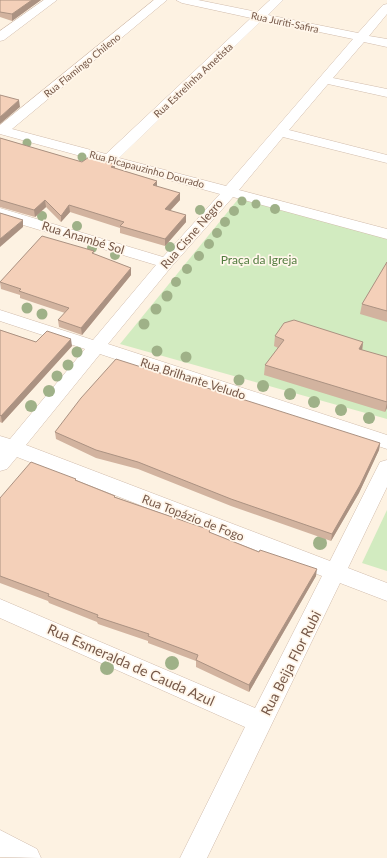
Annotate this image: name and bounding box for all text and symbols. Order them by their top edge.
street label: Rua Juriti-Safira [250,9,320,35]
street label: Rua Flamingo Chileno [41,30,123,100]
street label: Rua Estrelinha Ametista [151,40,235,120]
street label: Rua Picapauzinho Dourado [88,148,206,190]
street label: Rua Cisne Negro [157,196,226,272]
street label: Rua Anambé Sol [40,218,126,257]
park label: Praça da Igreja [221,252,297,267]
street label: Rua Brilhante Veludo [139,354,248,403]
street label: Rua Topázio de Fogo [140,491,246,544]
street label: Rua Beija Flor Rubi [257,608,324,718]
street label: Rua Esmeralda de Cauda Azul [45,620,217,709]

